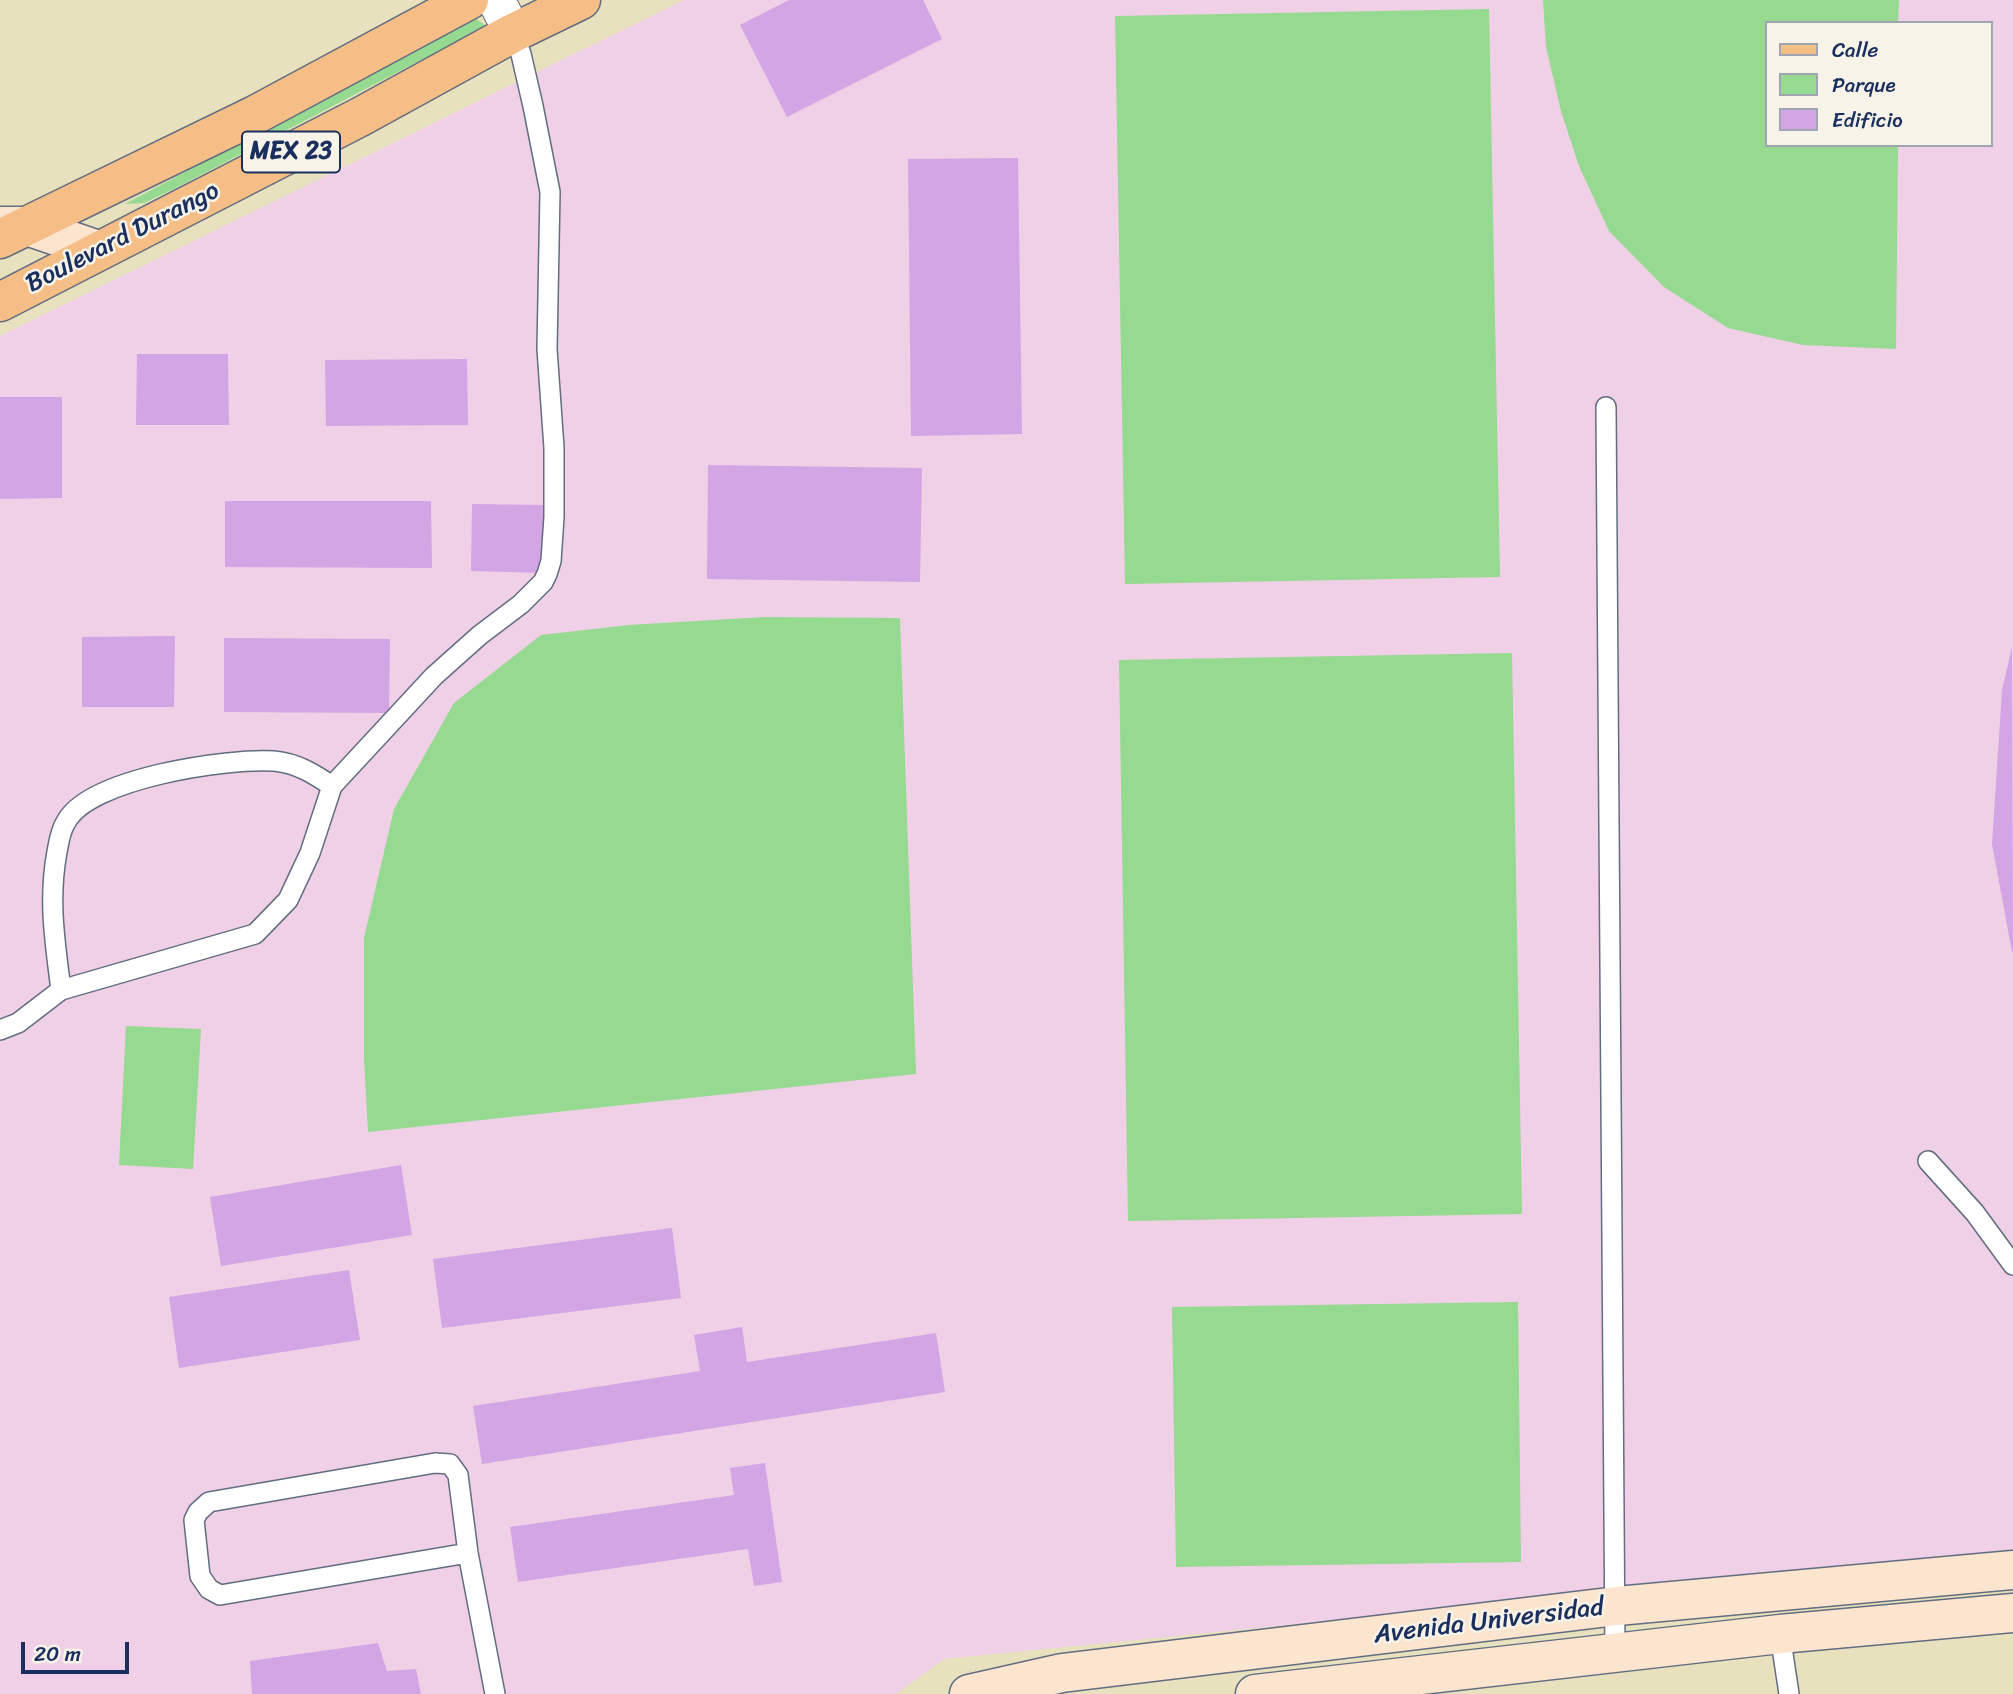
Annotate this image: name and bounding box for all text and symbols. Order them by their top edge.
legend [1764,21,1992,147]
text: Calle [1832,31,1878,69]
text: Parque [1832,66,1896,104]
text: Edificio [1832,101,1903,139]
road number: MEX 23 [242,132,340,172]
street label: Boulevard Durango [21,176,225,300]
street label: Avenida Universidad [1372,1592,1606,1652]
scale bar [24,1628,133,1672]
text: 20 m [34,1635,81,1673]

